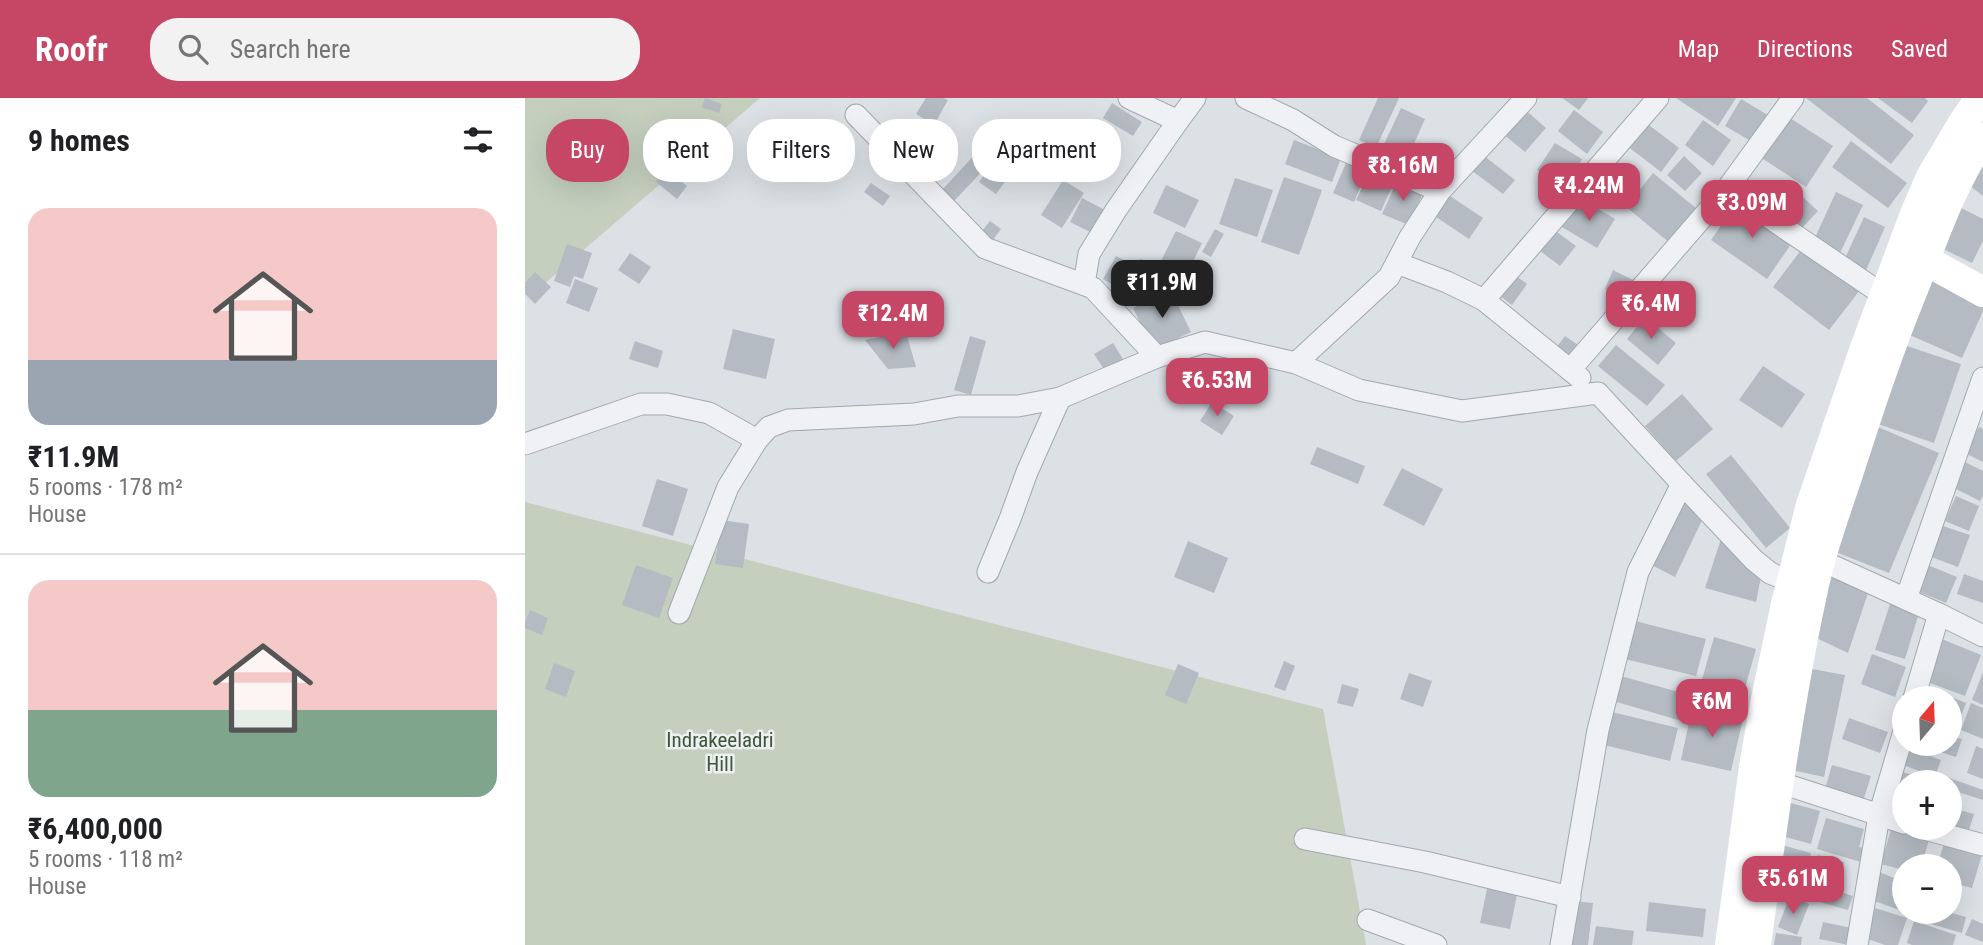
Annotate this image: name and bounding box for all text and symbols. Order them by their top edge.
search box [150,18,640,81]
text: Roofr [35,30,108,69]
icon: search [174,30,212,68]
text: Search here [230,34,351,64]
text: Map [1678,35,1719,63]
text: Directions [1757,35,1853,63]
text: Saved [1891,35,1948,63]
chip: Buy [546,119,629,182]
chip: Rent [643,119,733,182]
chip: Filters [747,119,855,182]
chip: New [869,119,958,182]
chip: Apartment [972,119,1121,182]
icon: filters [459,121,497,159]
text: 9 homes [28,123,130,158]
pin: ₹8.16M [1346,144,1460,203]
text: ₹8.16M [1368,152,1438,179]
pin: ₹4.24M [1532,164,1646,223]
text: ₹4.24M [1554,172,1624,199]
pin: ₹3.09M [1695,180,1809,240]
text: ₹3.09M [1717,189,1787,216]
icon: home [200,253,326,379]
pin: ₹11.9M [1105,260,1219,320]
text: ₹11.9M [1127,269,1197,296]
pin: ₹6.4M [1602,282,1700,341]
text: ₹6.4M [1622,290,1680,317]
pin: ₹12.4M [836,292,950,351]
text: ₹12.4M [858,300,928,327]
pin: ₹6.53M [1160,358,1274,418]
text: ₹6.53M [1182,367,1252,394]
text: ₹11.9M [28,439,119,474]
text: 5 rooms · 178 m² [28,474,183,501]
text: House [28,501,86,528]
icon: home [200,625,326,751]
pin: ₹6M [1678,680,1746,739]
north arrow [1892,686,1962,756]
map controls [1892,686,1962,924]
text: ₹6M [1692,688,1732,715]
park label: Indrakeeladri Hill [666,728,774,776]
button: + [1892,770,1962,840]
text: ₹6,400,000 [28,811,163,846]
text: 5 rooms · 118 m² [28,846,183,873]
button: − [1892,854,1962,924]
pin: ₹5.61M [1736,856,1850,916]
text: ₹5.61M [1758,865,1828,892]
text: House [28,873,86,900]

